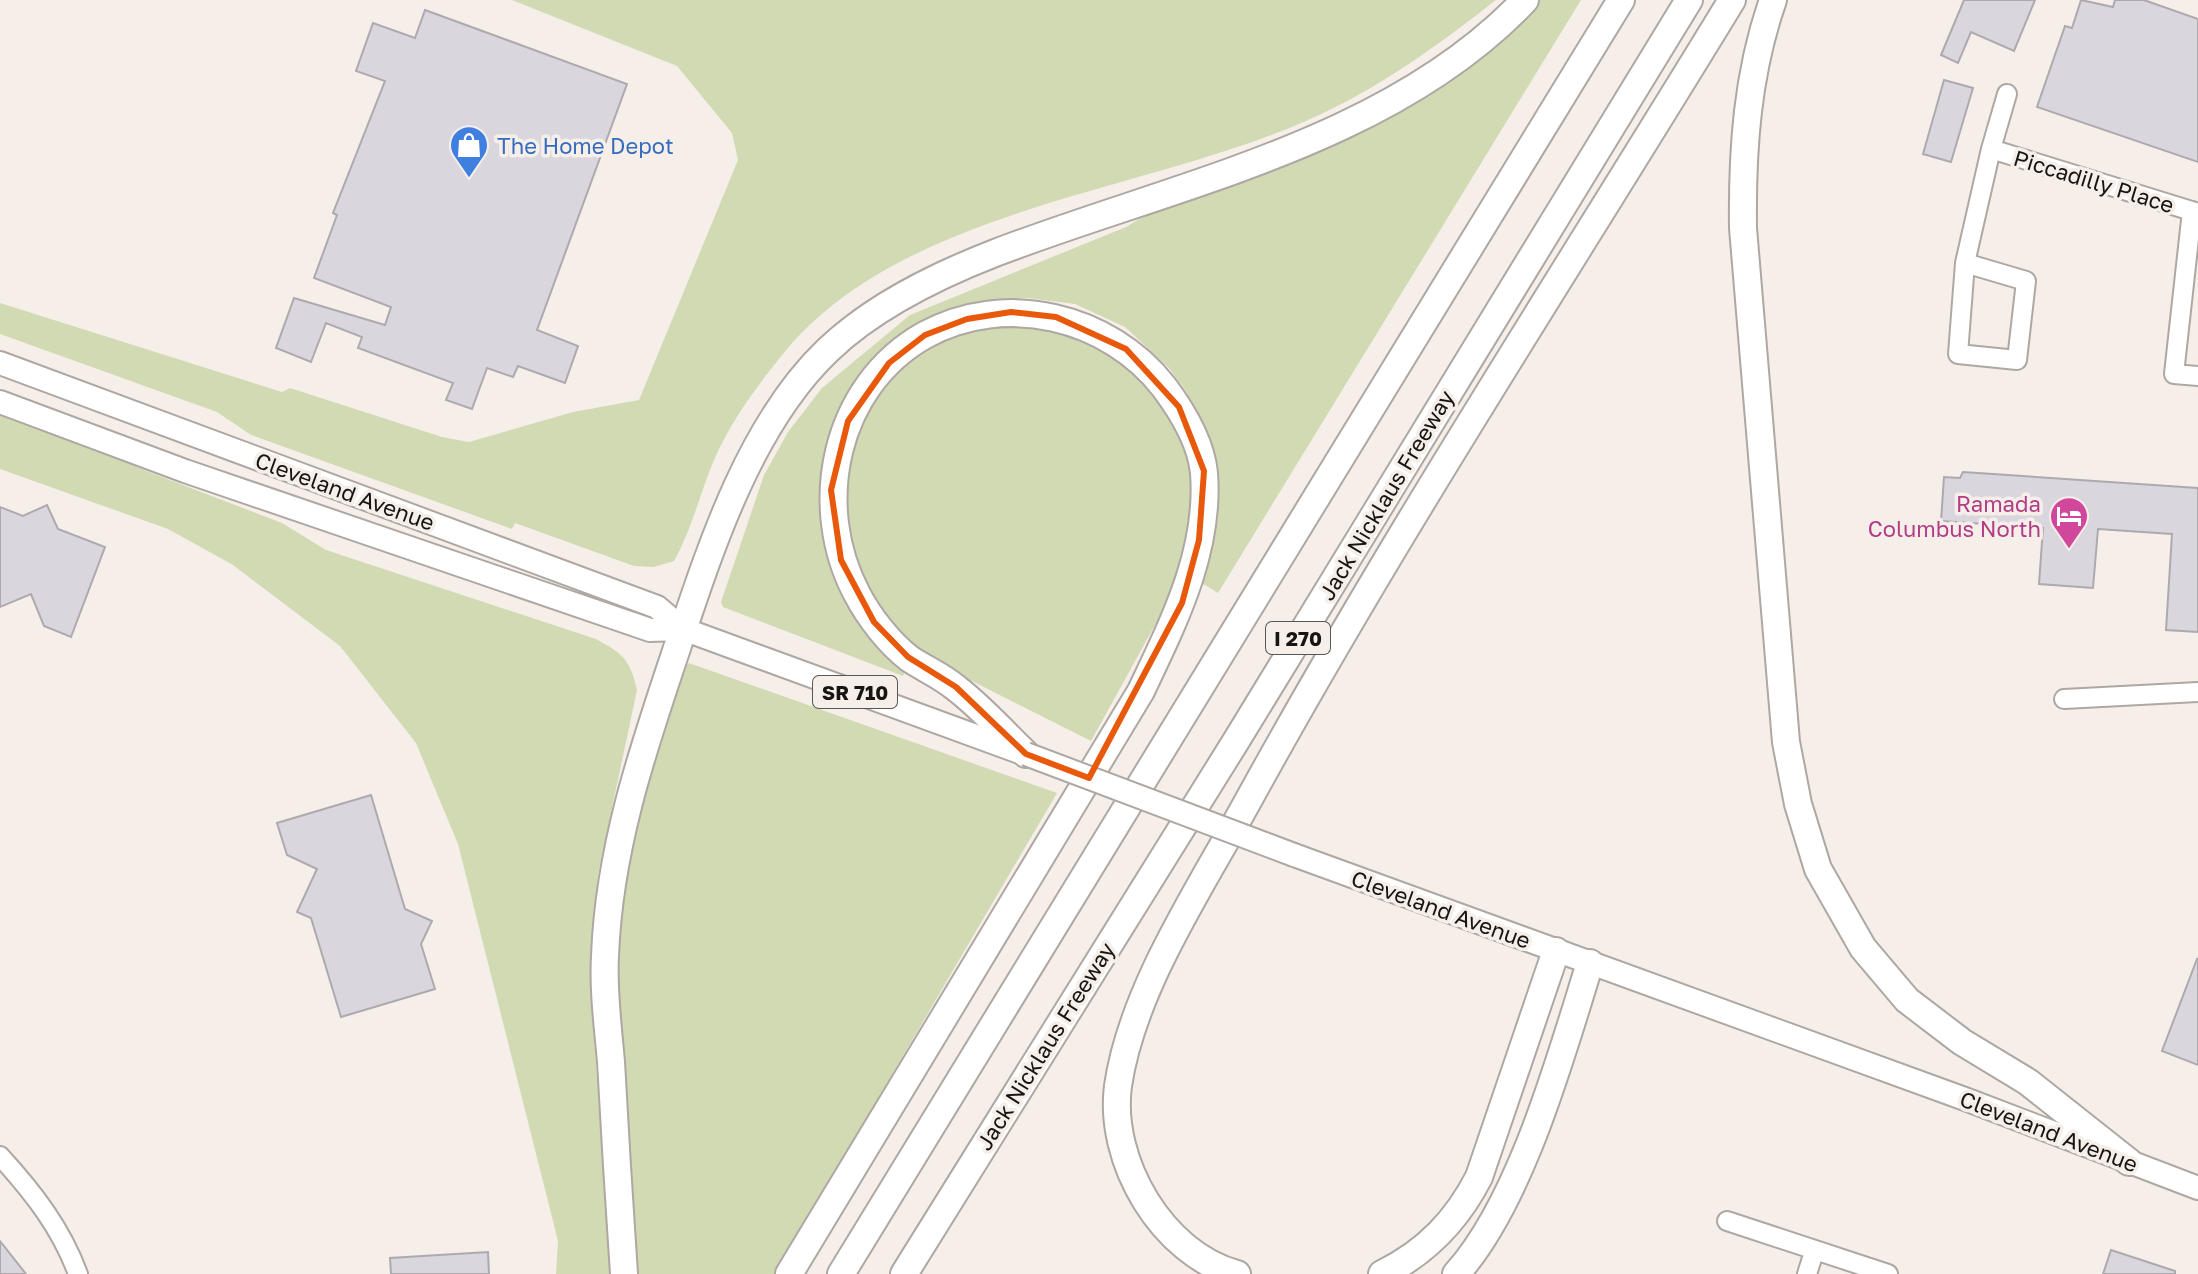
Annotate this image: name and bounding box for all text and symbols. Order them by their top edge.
shop icon: The Home Depot [448,124,490,179]
place label: The Home Depot [497,132,674,159]
street label: Piccadilly Place [2011,144,2177,218]
street label: Jack Nicklaus Freeway [1313,385,1459,605]
street label: Cleveland Avenue [252,446,438,536]
place label: Ramada Columbus North [1868,490,2041,542]
hotel icon: Ramada Columbus North [2048,495,2090,550]
road number: I 270 [1266,622,1330,654]
road number: SR 710 [813,676,897,708]
street label: Cleveland Avenue [1348,864,1534,954]
street label: Jack Nicklaus Freeway [970,937,1120,1155]
street label: Cleveland Avenue [1956,1085,2142,1177]

